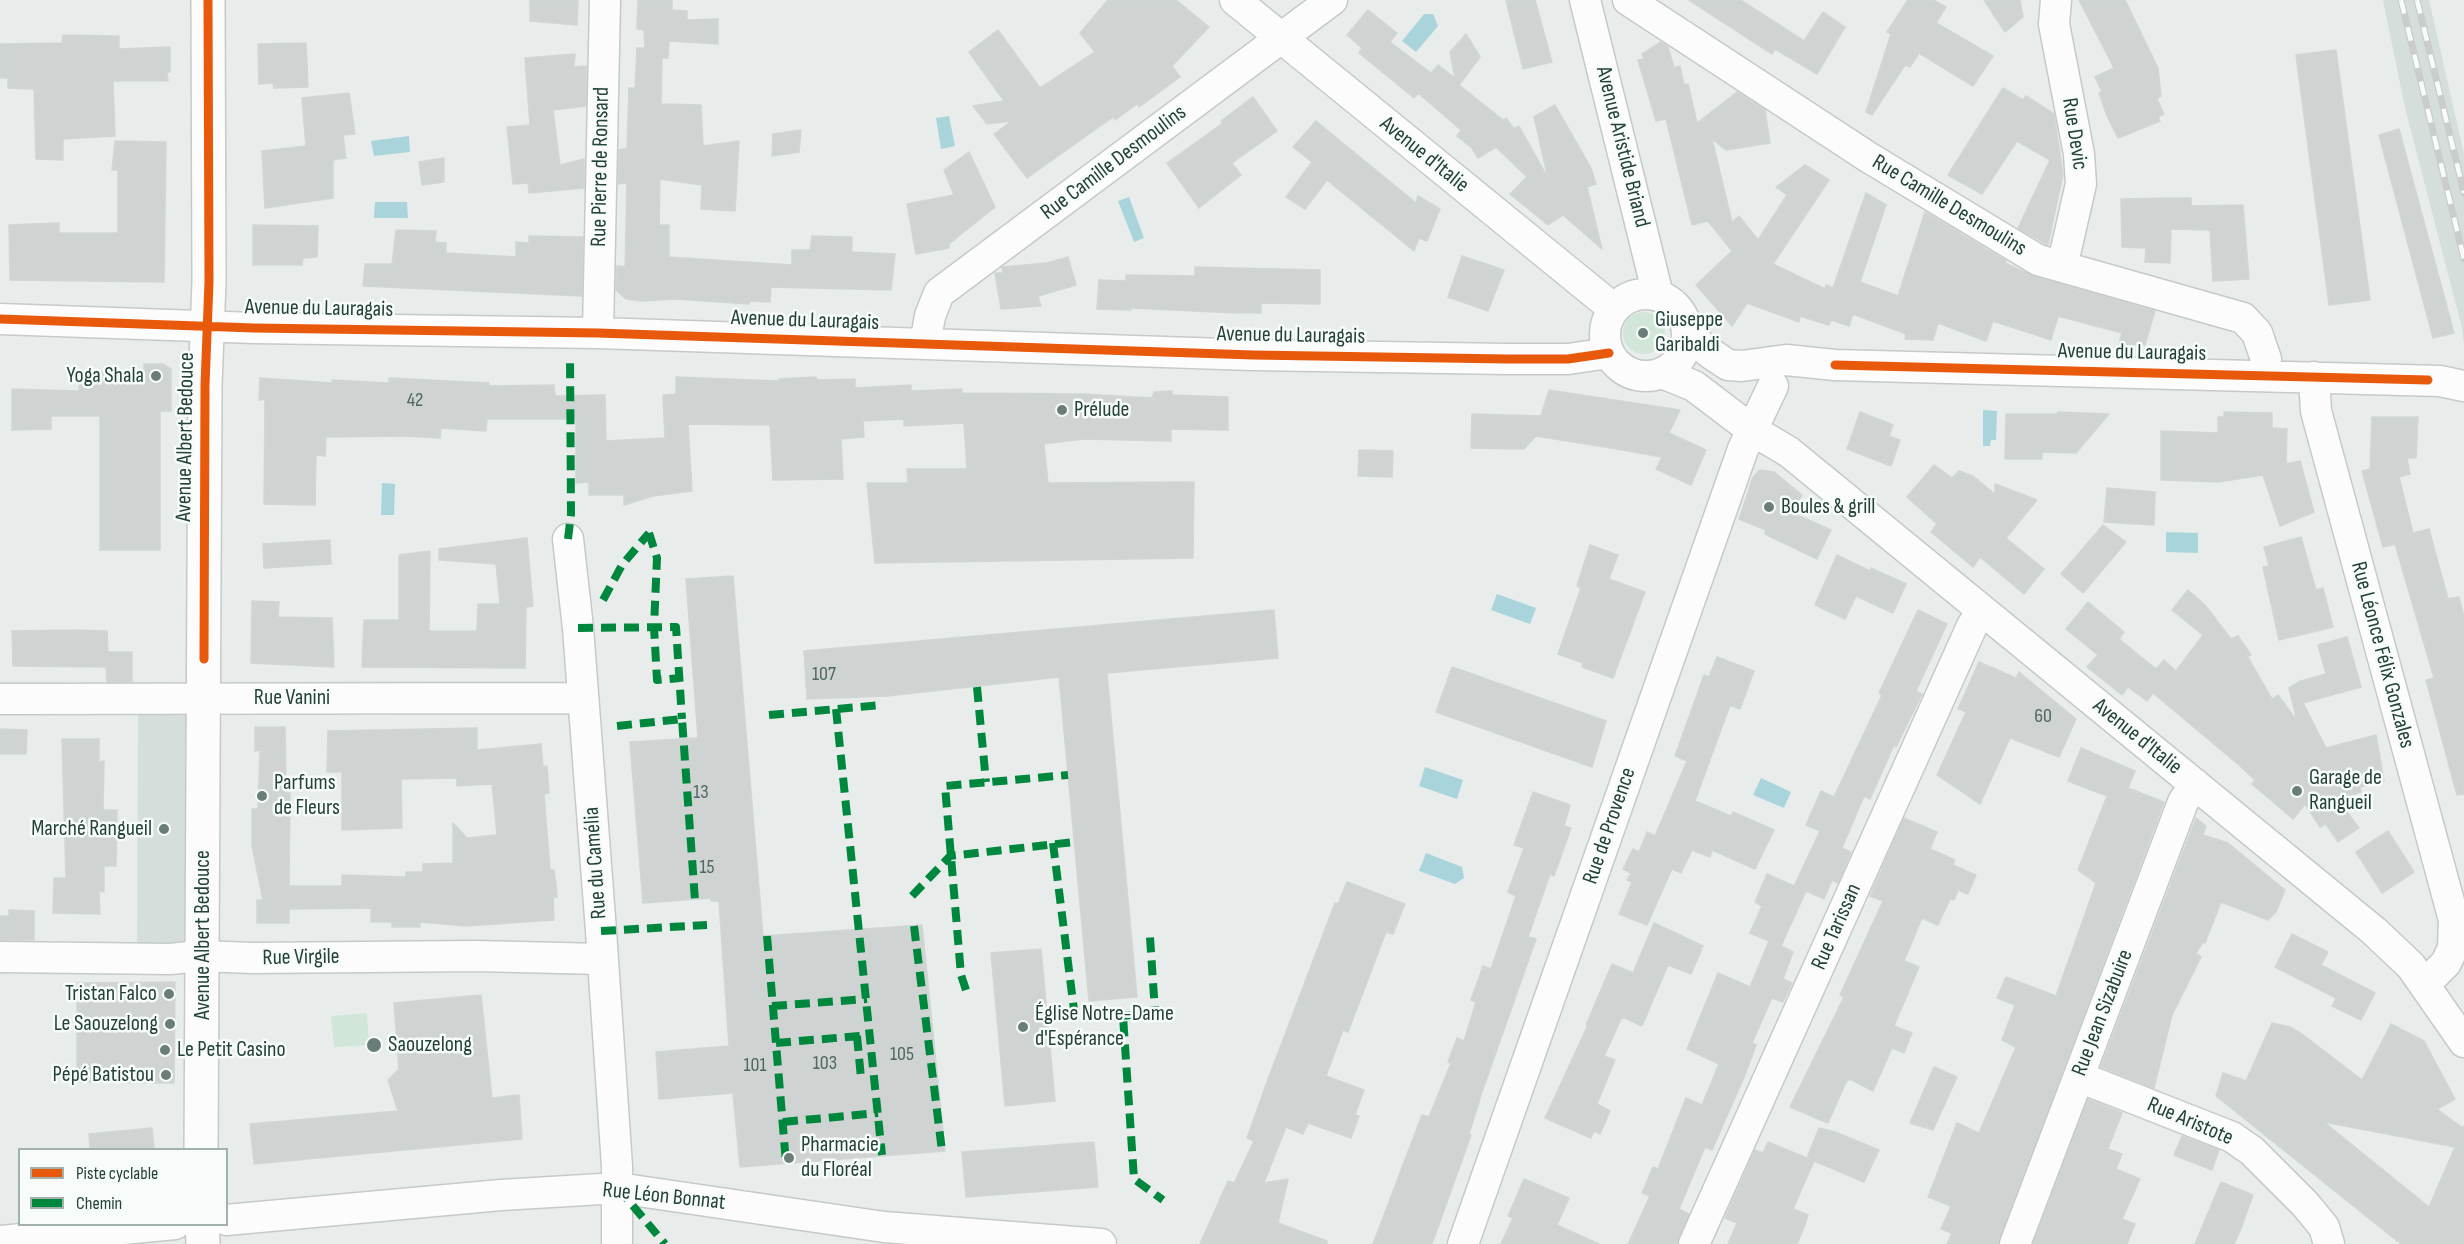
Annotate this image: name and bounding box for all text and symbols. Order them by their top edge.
street label: Avenue Aristide Briand [1589,64,1655,230]
street label: Rue Pierre de Ronsard [586,87,616,247]
street label: Rue Devic [2055,96,2093,172]
street label: Rue Camille Desmoulins [1036,100,1192,226]
street label: Avenue d'Italie [1374,111,1474,199]
street label: Rue Camille Desmoulins [1867,150,2031,262]
street label: Avenue du Lauragais [245,295,393,323]
street label: Avenue du Lauragais [730,305,880,337]
place label: Giuseppe Garibaldi [1655,307,1723,358]
street label: Avenue du Lauragais [1217,322,1365,350]
marker: Giuseppe Garibaldi [1636,326,1650,340]
street label: Avenue du Lauragais [2058,339,2206,367]
street label: Avenue Albert Bedouce [171,352,201,522]
place label: Yoga Shala [67,363,144,389]
marker: Yoga Shala [149,369,163,383]
house number: 42 [407,389,423,413]
place label: Prélude [1074,397,1129,423]
marker: Prélude [1055,403,1069,417]
place label: Boules & grill [1781,494,1875,520]
marker: Boules & grill [1762,500,1776,514]
street label: Rue Léonce Félix Gonzales [2344,559,2420,751]
house number: 107 [812,663,836,687]
street label: Rue Vanini [254,685,330,711]
street label: Avenue d'Italie [2087,693,2187,781]
house number: 60 [2034,705,2052,729]
street label: Rue de Provence [1578,764,1642,888]
place label: Garage de Rangueil [2309,765,2382,816]
place label: Parfums de Fleurs [274,770,340,822]
house number: 13 [693,781,709,805]
marker: Garage de Rangueil [2290,784,2304,798]
marker: Parfums de Fleurs [255,789,269,803]
street label: Rue du Camélia [579,806,613,920]
place label: Marché Rangueil [31,816,152,842]
marker: Marché Rangueil [157,822,171,836]
street label: Avenue Albert Bedouce [190,850,216,1020]
house number: 15 [699,856,715,880]
street label: Rue Tarissan [1806,880,1868,974]
street label: Rue Virgile [262,944,340,972]
street label: Rue Jean Sizabuire [2067,946,2139,1080]
place label: Tristan Falco [65,981,157,1007]
marker: Tristan Falco [162,987,176,1001]
place label: Église Notre-Dame d'Espérance [1035,1001,1174,1052]
place label: Le Saouzelong [54,1011,158,1037]
marker: Le Saouzelong [163,1017,177,1031]
marker: Église Notre-Dame d'Espérance [1016,1020,1030,1034]
place label: Saouzelong [388,1032,472,1058]
marker: Saouzelong [365,1036,383,1054]
place label: Le Petit Casino [177,1037,286,1063]
marker: Le Petit Casino [158,1043,172,1057]
house number: 105 [890,1043,914,1067]
house number: 103 [813,1052,837,1076]
house number: 101 [744,1054,766,1078]
place label: Pépé Batistou [53,1062,154,1088]
marker: Pépé Batistou [159,1068,173,1082]
street label: Rue Aristote [2143,1092,2237,1152]
place label: Pharmacie du Floréal [801,1132,879,1184]
legend [18,1148,228,1226]
marker: Pharmacie du Floréal [782,1151,796,1165]
text: Piste cyclable [76,1163,158,1184]
street label: Rue Léon Bonnat [601,1177,727,1217]
text: Chemin [76,1193,122,1214]

